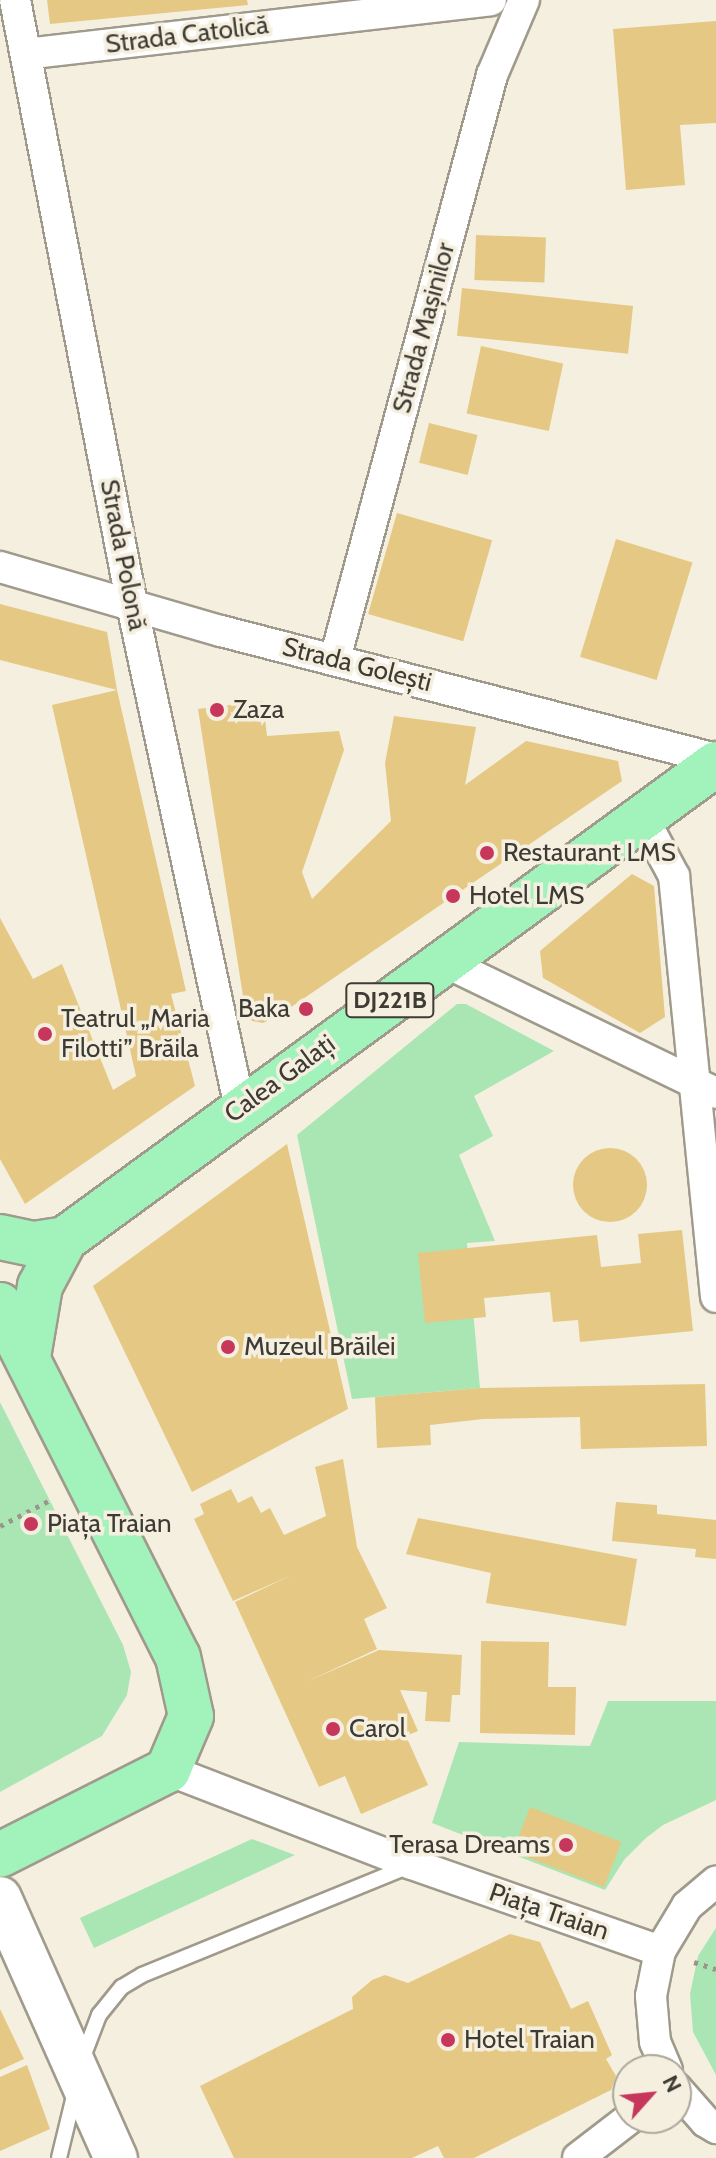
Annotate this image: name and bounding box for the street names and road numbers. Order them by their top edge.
street label: Strada Catolică [104,10,270,60]
street label: Strada Mașinilor [386,239,462,417]
street label: Strada Polonă [93,477,153,633]
street label: Strada Golești [279,631,435,699]
road number: DJ221B [344,980,436,1020]
street label: Calea Galați [219,1028,341,1130]
street label: Piața Traian [485,1877,613,1947]

